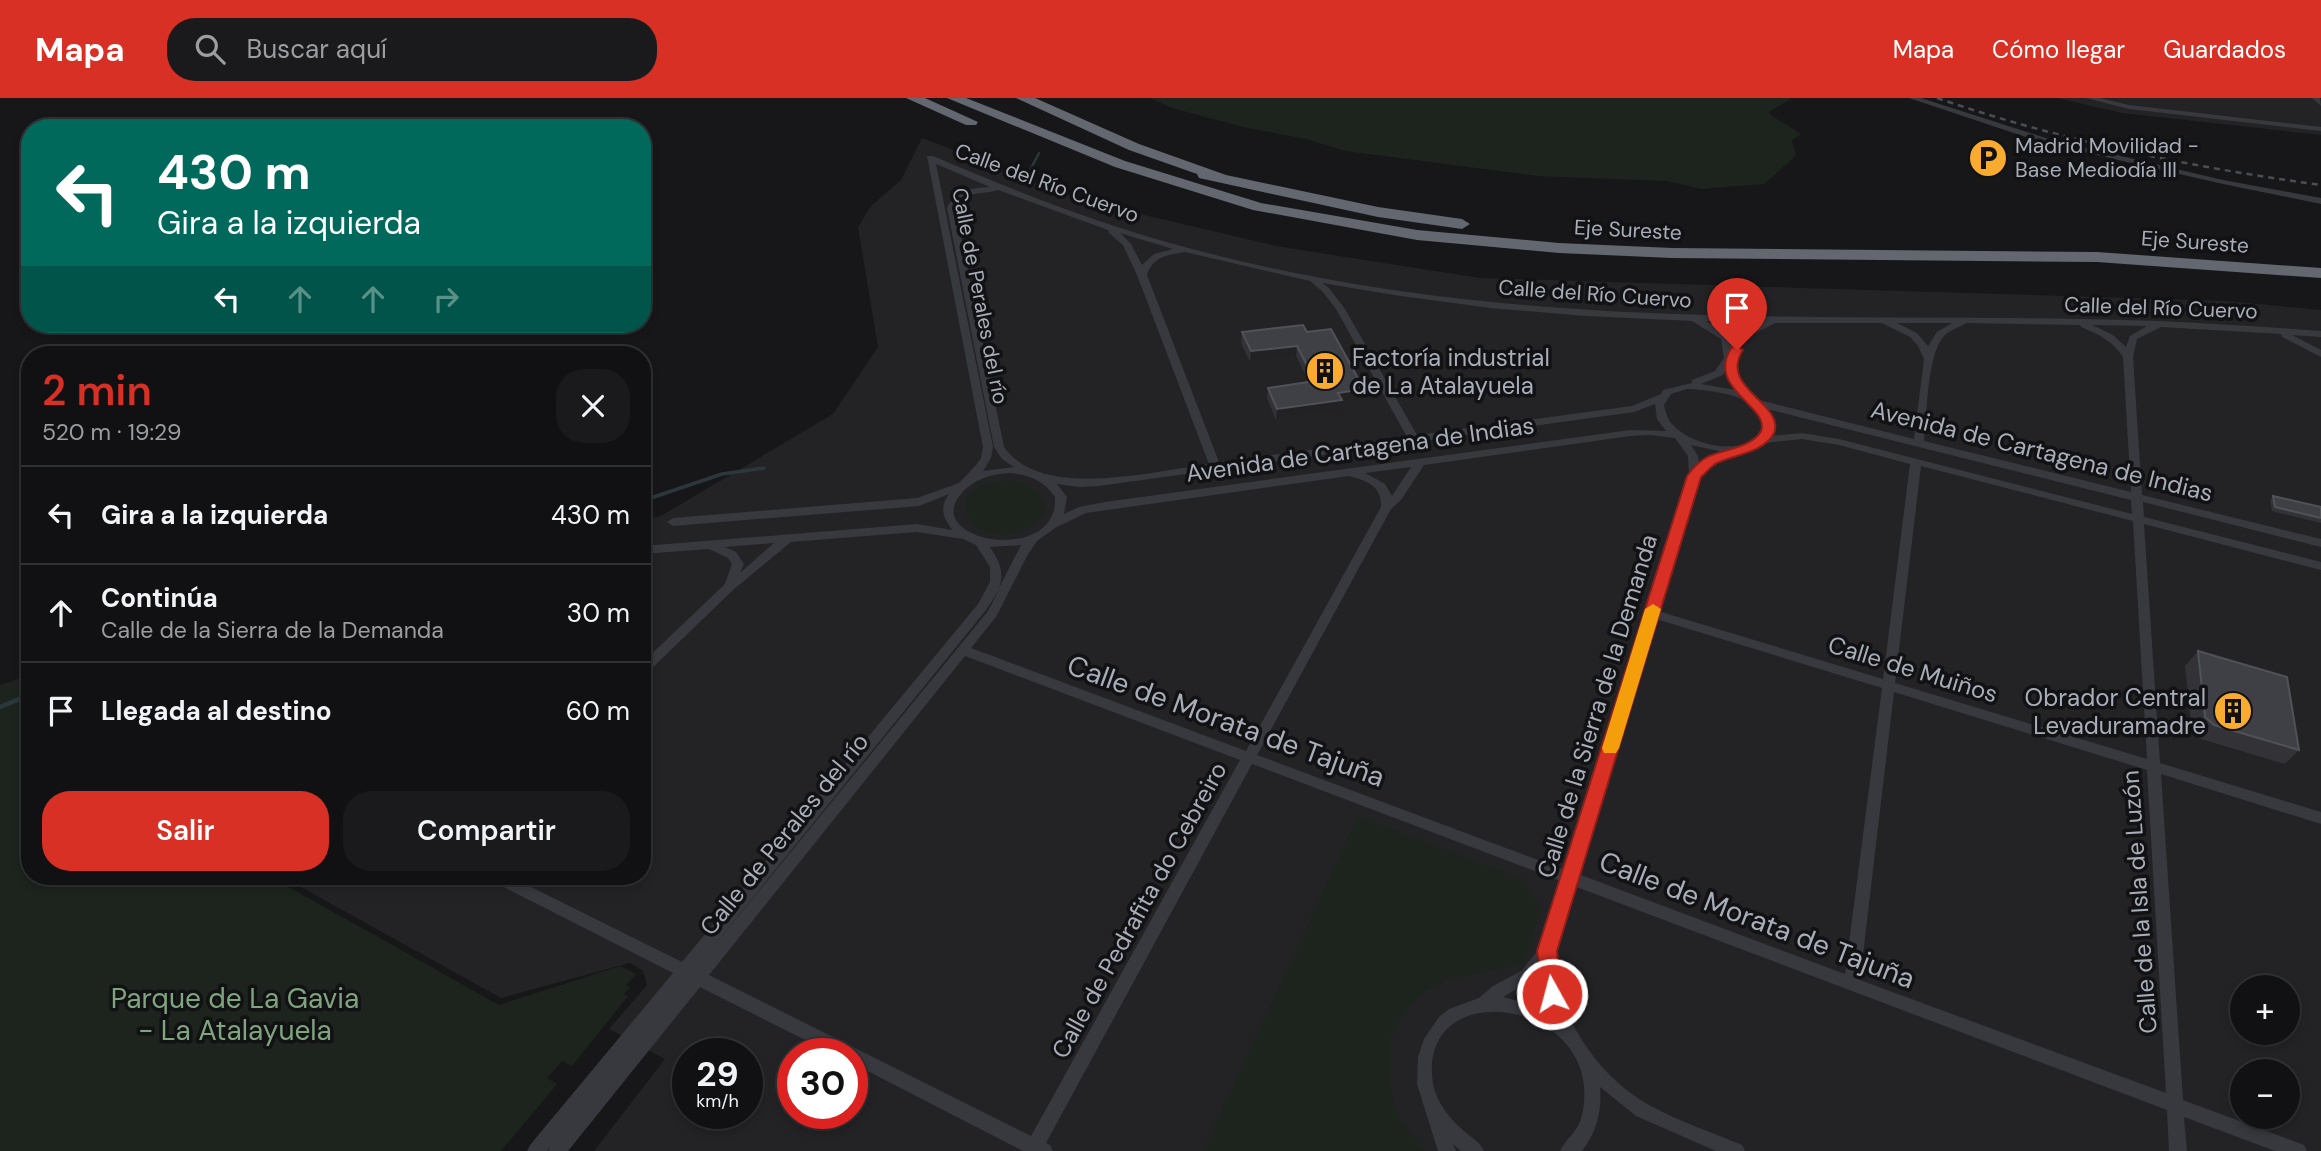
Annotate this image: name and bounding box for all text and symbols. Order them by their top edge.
search box [167,18,657,81]
text: Mapa [35,28,125,71]
icon: search [191,30,229,68]
text: Buscar aquí [247,32,387,66]
text: Mapa [1893,34,1954,65]
text: Cómo llegar [1992,34,2125,65]
text: Guardados [2163,34,2286,65]
place label: Madrid Movilidad - Base Mediodía III [2015,132,2199,184]
street label: Calle del Río Cuervo [951,137,1143,229]
parking icon: Madrid Movilidad - Base Mediodía III [1967,137,2009,179]
text: 430 m [157,140,311,204]
icon: left [42,147,133,238]
street label: Calle de Perales del río [945,185,1015,407]
text: Gira a la izquierda [157,202,421,244]
street label: Eje Sureste [1573,213,1683,247]
street label: Eje Sureste [2140,224,2250,260]
street label: Calle del Río Cuervo [1497,273,1693,315]
pin [1707,278,1767,350]
icon: left [208,280,246,318]
icon: ahead [281,280,319,318]
icon: ahead [354,280,392,318]
icon: right [427,280,465,318]
icon: arrive [1718,289,1756,327]
street label: Calle del Río Cuervo [2064,291,2258,325]
place label: Factoría industrial de La Atalayuela [1352,342,1550,401]
building icon: Factoría industrial de La Atalayuela [1304,350,1346,392]
text: 2 min [42,363,152,418]
button: close [556,369,630,443]
street label: Avenida de Cartagena de Indias [1868,393,2216,509]
street label: Avenida de Cartagena de Indias [1184,409,1536,489]
text: 520 m · 19:29 [42,417,182,447]
icon: left [42,496,80,534]
text: Gira a la izquierda [101,498,328,532]
text: 430 m [551,498,630,532]
street label: Calle de la Sierra de la Demanda [1530,530,1664,882]
text: Continúa [101,581,218,615]
icon: ahead [42,594,80,632]
text: 30 m [567,596,630,630]
text: Calle de la Sierra de la Demanda [101,615,444,645]
street label: Calle de Muiños [1824,628,2002,710]
street label: Calle de Morata de Tajuña [1062,646,1390,796]
place label: Obrador Central Levaduramadre [2025,682,2206,741]
building icon: Obrador Central Levaduramadre [2212,690,2254,732]
icon: arrive [42,692,80,730]
text: Llegada al destino [101,694,332,728]
text: 60 m [566,694,630,728]
street label: Calle de Perales del río [693,727,875,941]
street label: Calle de Pedrafita do Cebreiro [1044,756,1234,1064]
street label: Calle de la Isla de Luzón [2114,769,2164,1035]
button: Salir [42,791,329,871]
button: Compartir [343,791,630,871]
street label: Calle de Morata de Tajuña [1594,843,1920,997]
position arrow [1515,957,1589,1031]
map controls [2230,975,2300,1129]
button: + [2230,975,2300,1045]
park label: Parque de La Gavia - La Atalayuela [111,980,359,1049]
speed limit sign: 30 [777,1038,868,1129]
text: 29 [696,1051,739,1097]
button: − [2230,1059,2300,1129]
text: km/h [696,1089,739,1113]

